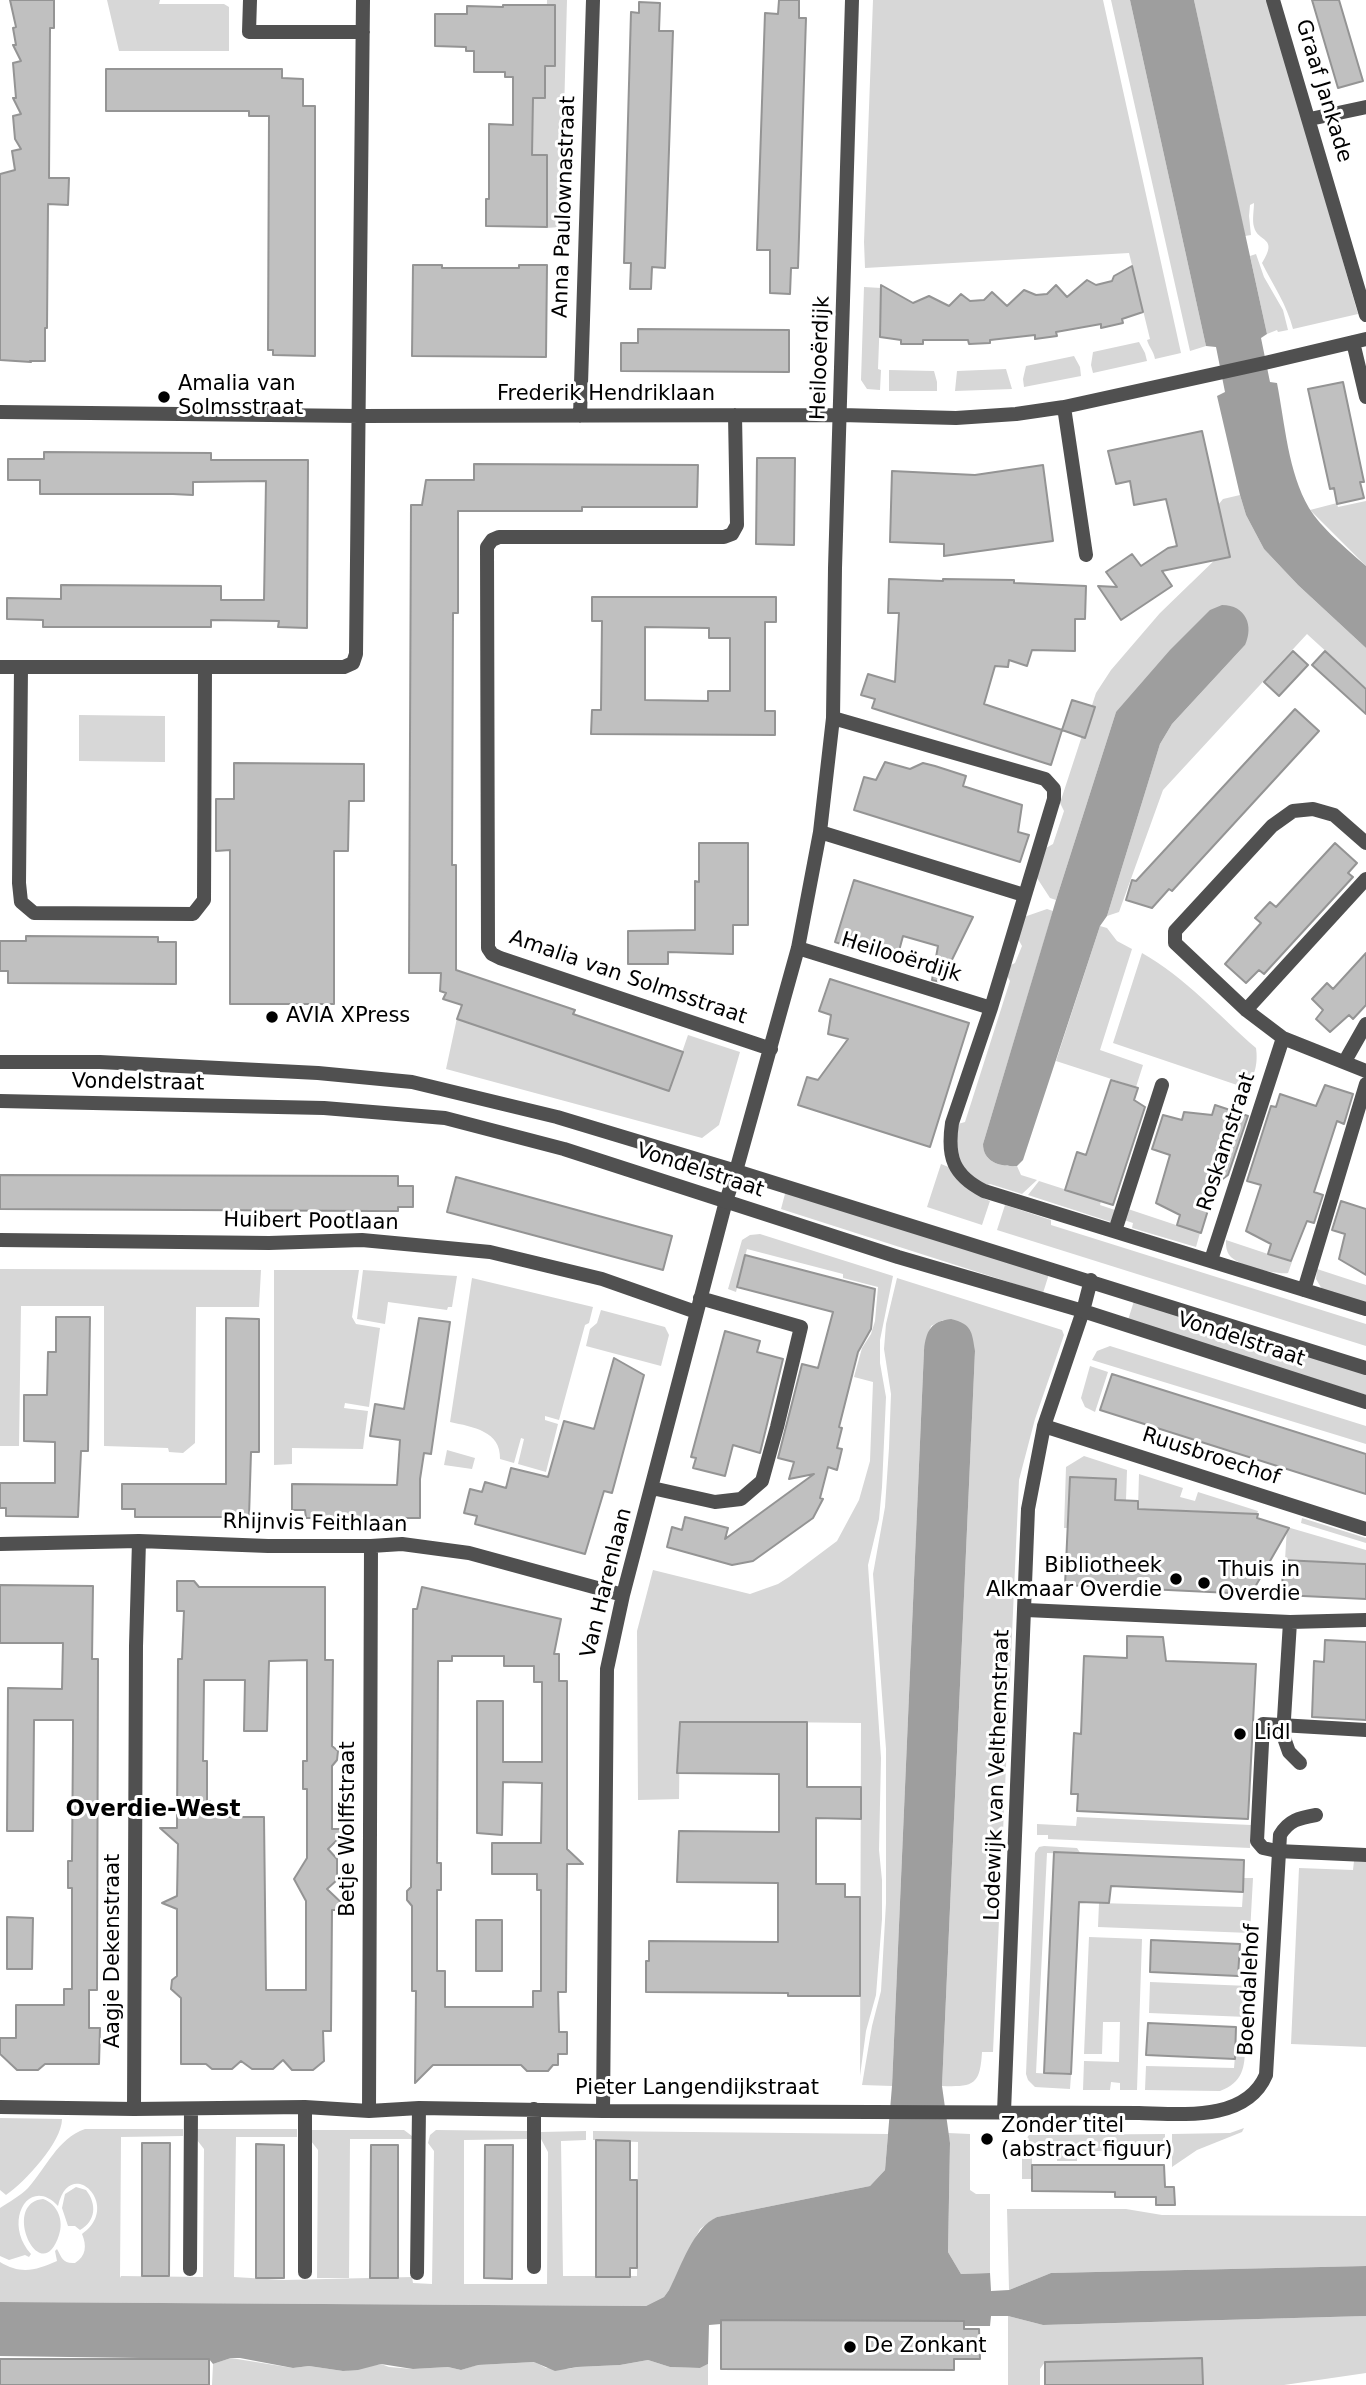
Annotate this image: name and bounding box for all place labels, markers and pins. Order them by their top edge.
place label: Amalia van Solmsstraat [178,372,303,422]
marker: Amalia van Solmsstraat [156,389,172,405]
place label: AVIA XPress [286,1004,410,1030]
marker: AVIA XPress [264,1009,280,1025]
place label: Bibliotheek Alkmaar Overdie [986,1554,1162,1604]
place label: Thuis in Overdie [1218,1558,1300,1608]
marker: Bibliotheek Alkmaar Overdie [1168,1571,1184,1587]
marker: Thuis in Overdie [1196,1575,1212,1591]
place label: Lidl [1254,1721,1291,1747]
marker: Lidl [1232,1726,1248,1742]
place label: Zonder titel (abstract figuur) [1001,2114,1173,2164]
marker: Zonder titel (abstract figuur) [979,2131,995,2147]
place label: De Zonkant [864,2334,987,2360]
marker: De Zonkant [842,2339,858,2355]

